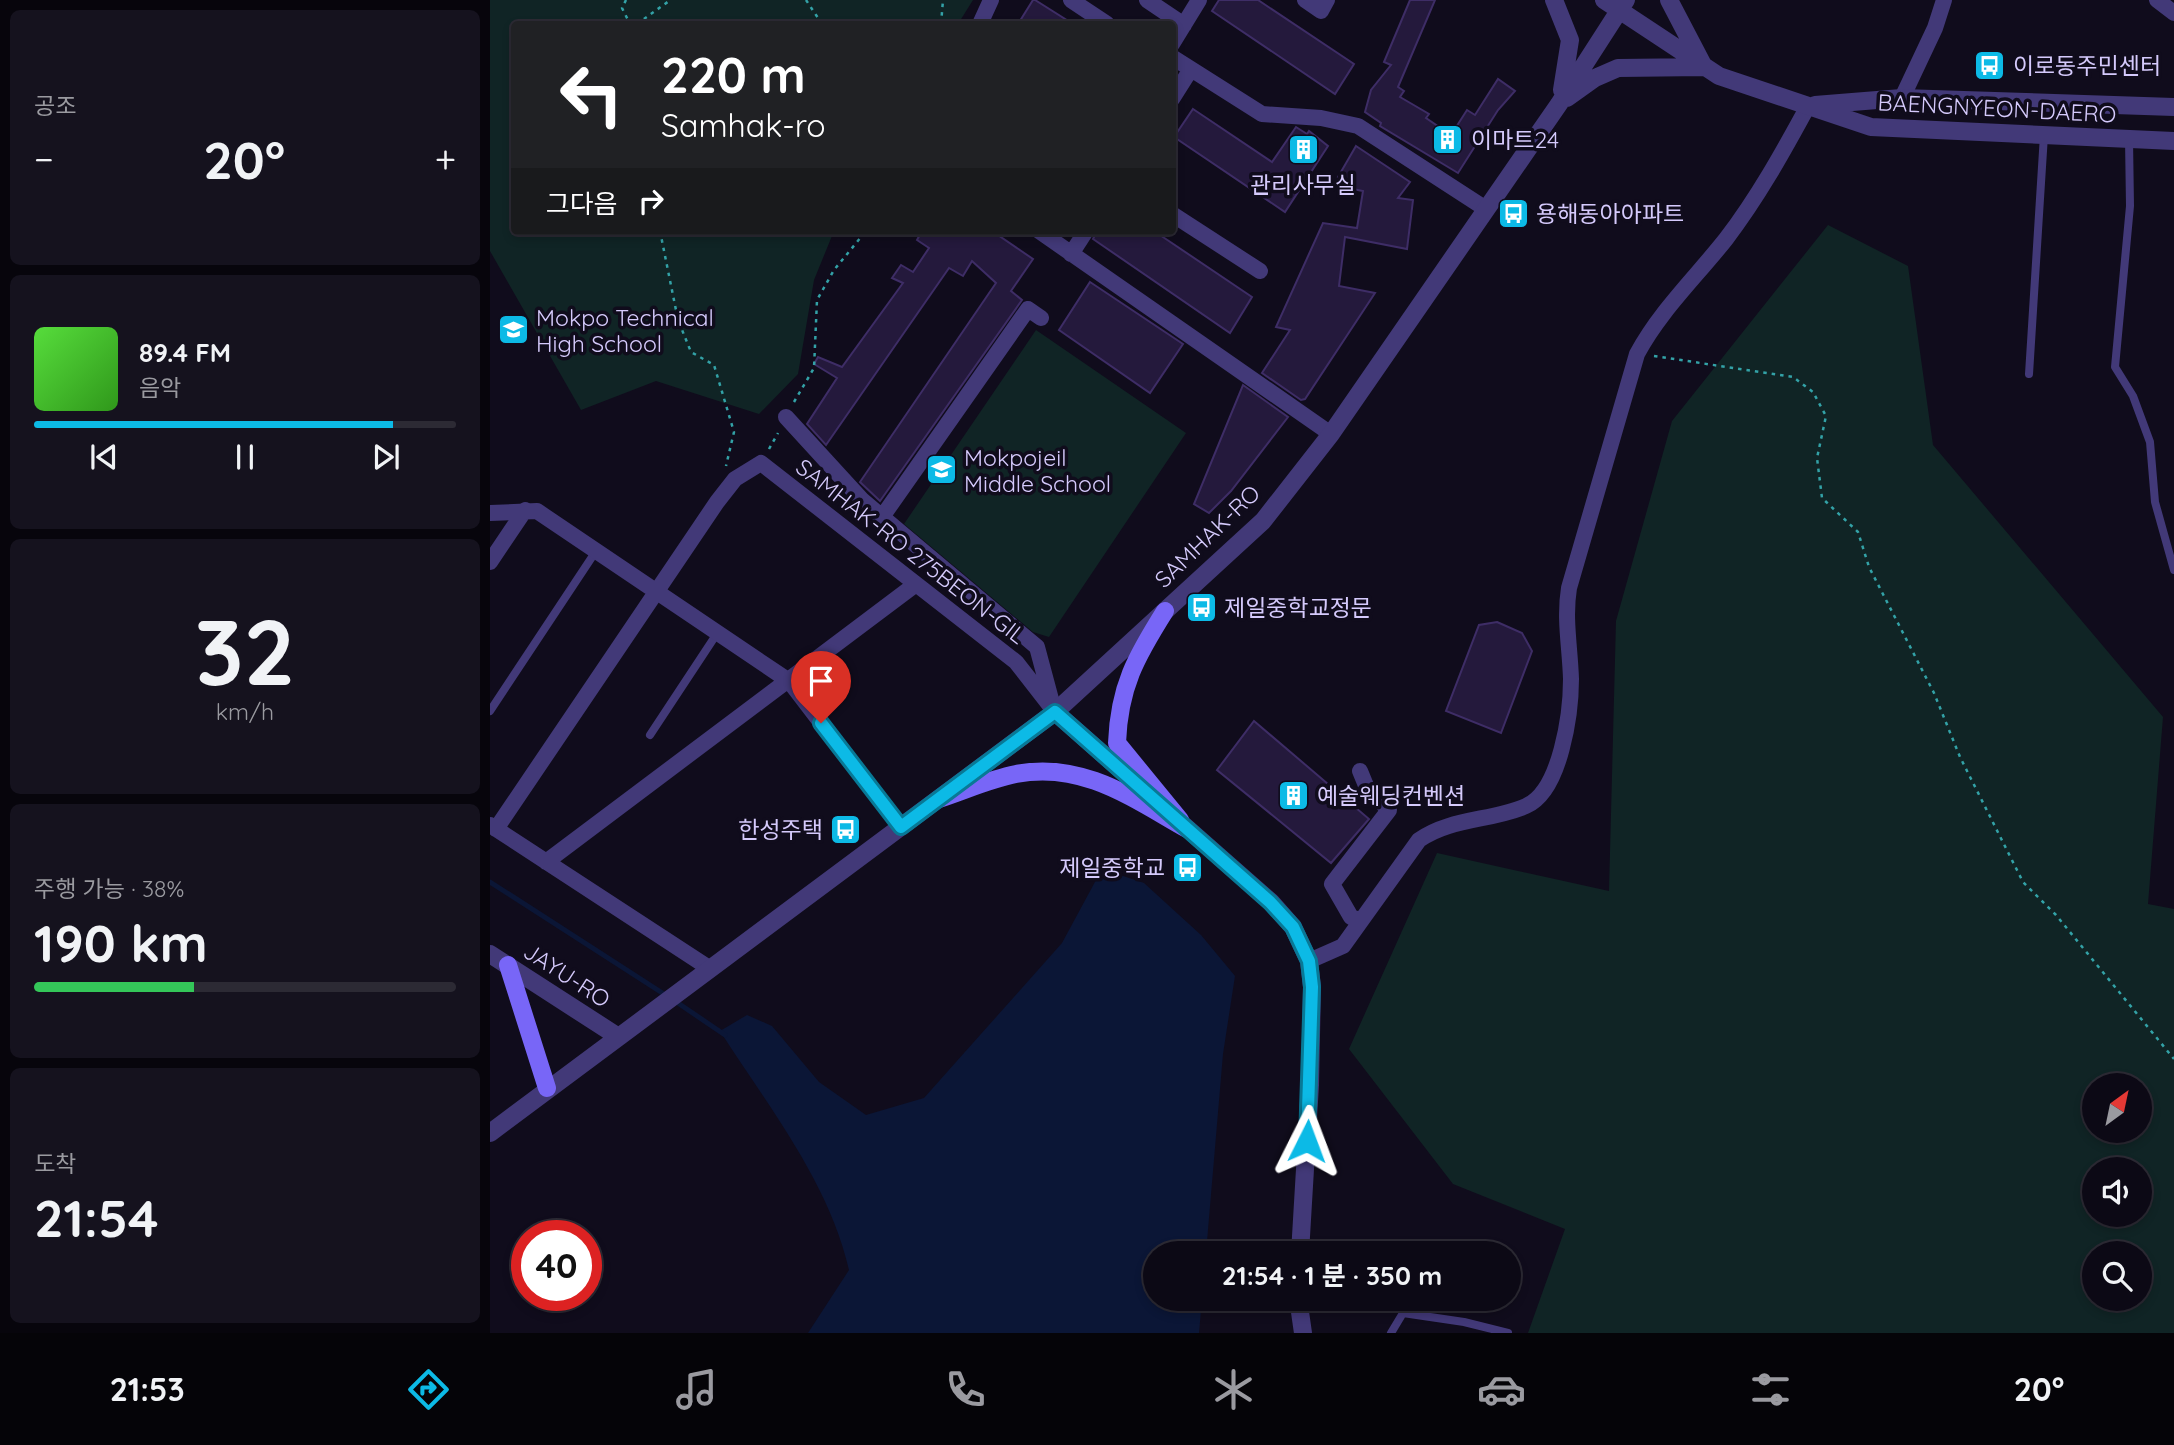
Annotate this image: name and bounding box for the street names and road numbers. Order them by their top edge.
street label: BAENGNYEON-DAERO [1877,87,2117,129]
street label: SAMHAK-RO 275BEON-GIL [790,452,1032,650]
street label: SAMHAK-RO [1148,478,1266,594]
street label: JAYU-RO [518,936,616,1014]

